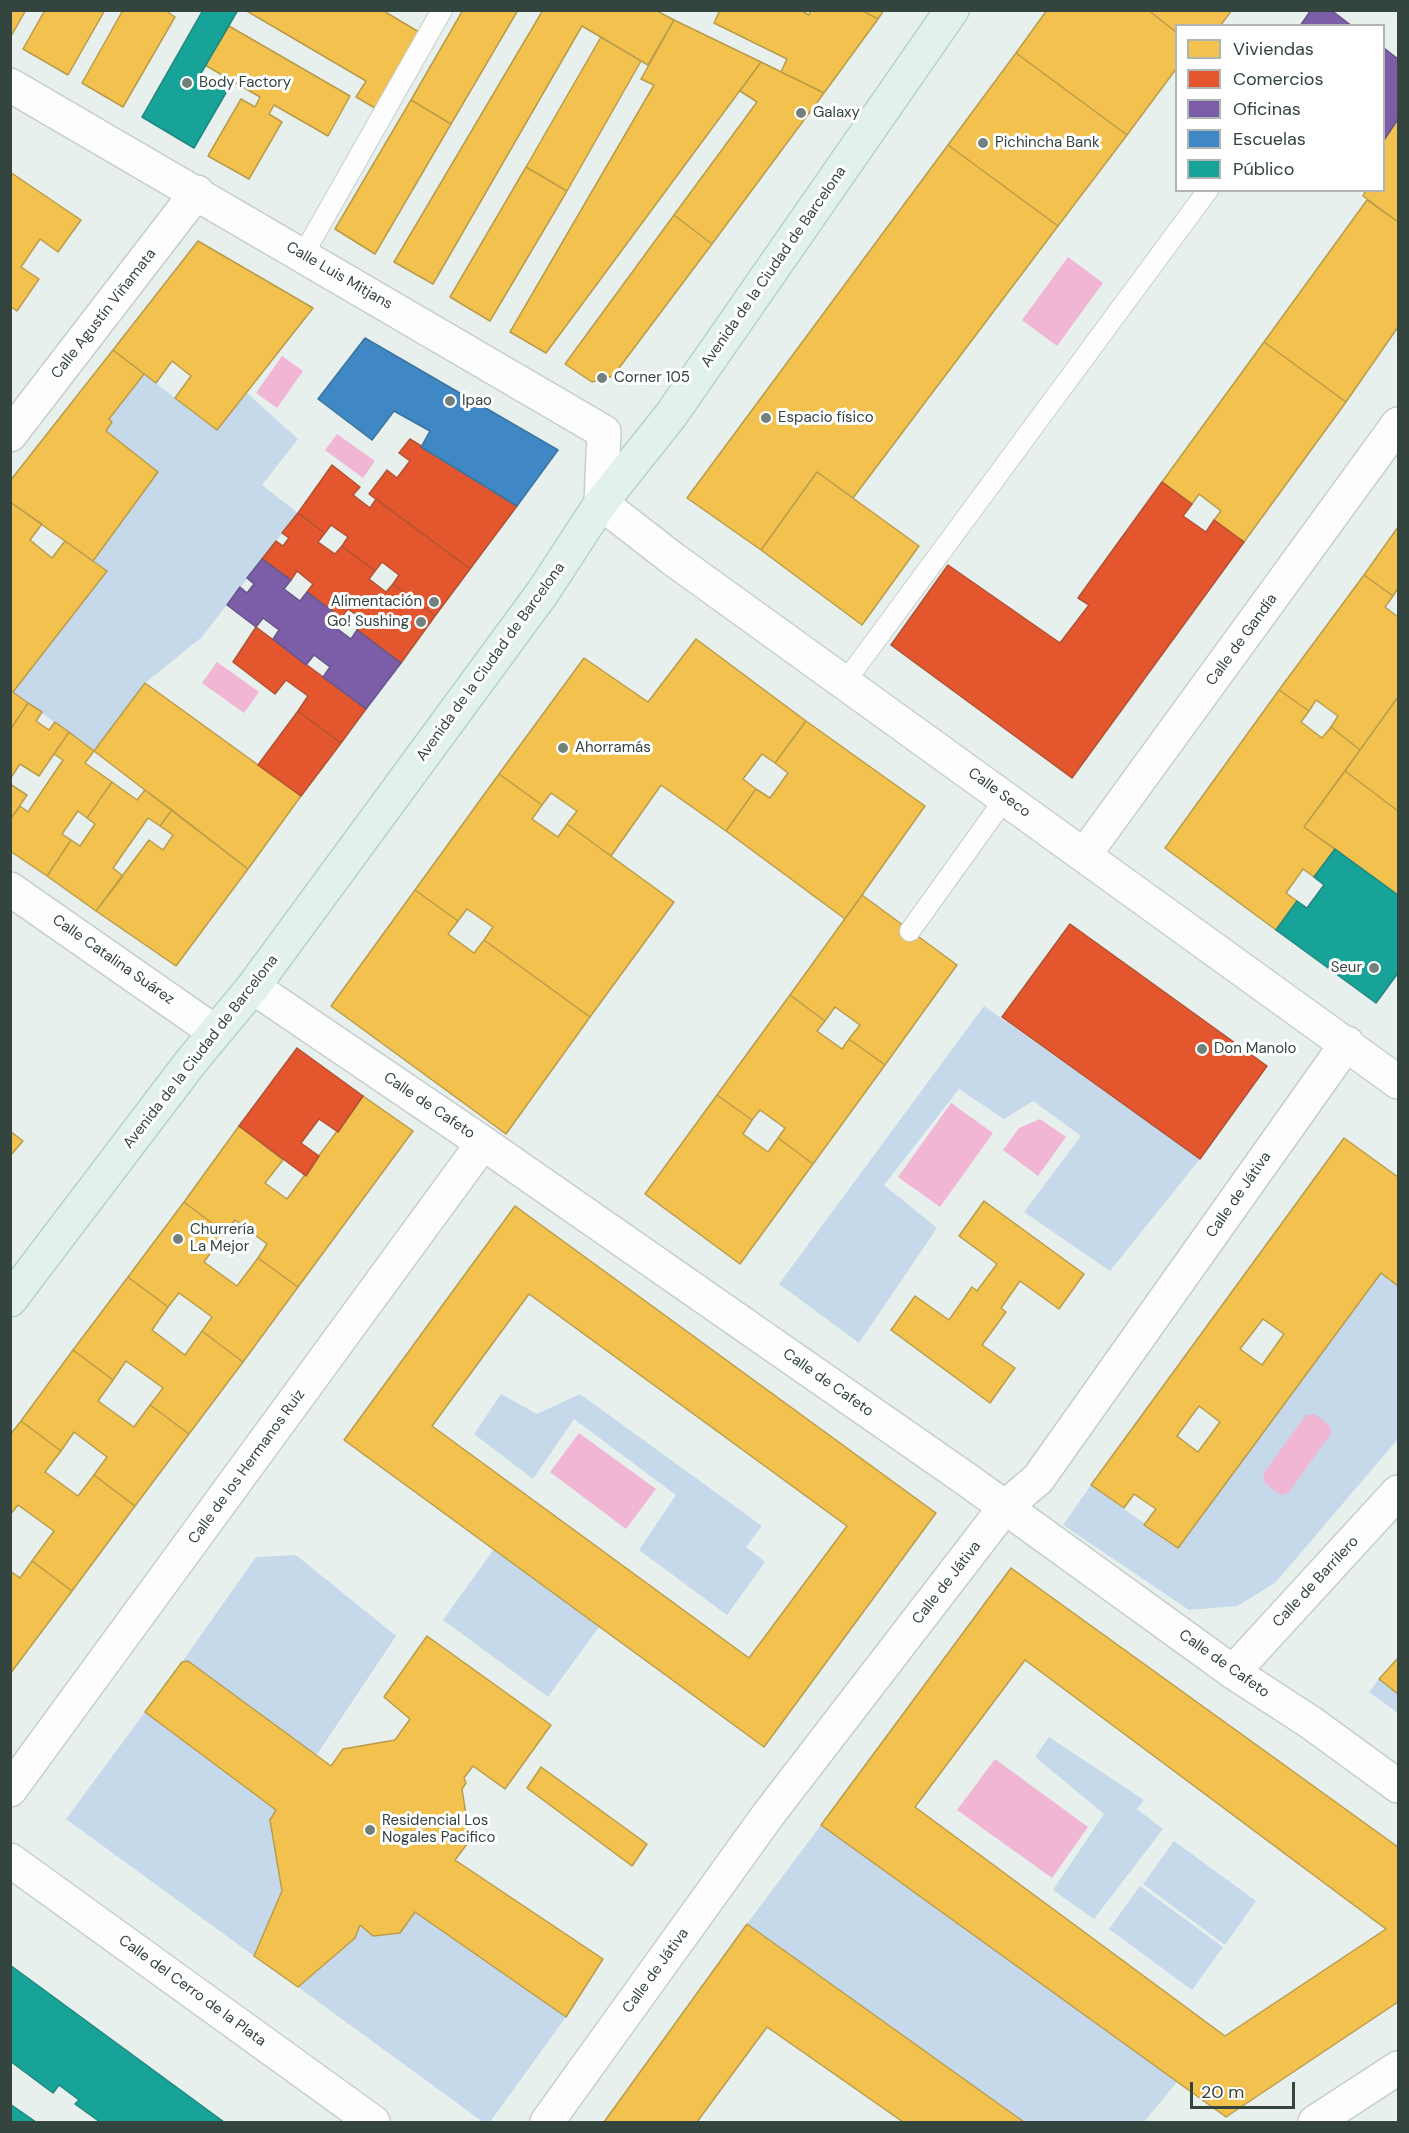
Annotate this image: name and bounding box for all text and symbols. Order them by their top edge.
legend [1175,24,1385,192]
text: Viviendas [1233,37,1314,61]
text: Comercios [1233,67,1324,91]
place label: Body Factory [199,74,291,92]
marker: Body Factory [180,76,194,90]
text: Oficinas [1233,97,1301,121]
place label: Galaxy [813,104,860,122]
marker: Galaxy [794,106,808,120]
text: Escuelas [1233,127,1306,151]
place label: Pichincha Bank [995,134,1099,152]
marker: Pichincha Bank [976,136,990,150]
text: Público [1233,157,1294,181]
street label: Avenida de la Ciudad de Barcelona [698,163,850,371]
street label: Calle Luis Mitjans [283,238,395,314]
street label: Calle Agustín Viñamata [48,245,160,383]
place label: Corner 105 [614,369,690,387]
marker: Corner 105 [595,371,609,385]
place label: Ipao [462,392,492,410]
marker: Ipao [443,394,457,408]
place label: Espacio físico [778,409,874,427]
marker: Espacio físico [759,411,773,425]
street label: Avenida de la Ciudad de Barcelona [413,559,569,765]
street label: Calle de Gandía [1203,591,1281,689]
place label: Alimentación [331,593,422,611]
marker: Alimentación [427,595,441,609]
place label: Go! Sushing [327,613,409,631]
marker: Go! Sushing [414,615,428,629]
place label: Ahorramás [575,739,651,757]
marker: Ahorramás [556,741,570,755]
street label: Calle Seco [964,764,1034,822]
street label: Calle Catalina Suárez [49,911,177,1009]
street label: Avenida de la Ciudad de Barcelona [120,952,282,1152]
place label: Seur [1331,959,1362,977]
marker: Seur [1367,961,1381,975]
place label: Don Manolo [1214,1040,1296,1058]
marker: Don Manolo [1195,1042,1209,1056]
street label: Calle de Cafeto [380,1069,478,1143]
street label: Calle de Játiva [1203,1149,1275,1241]
place label: Churrería La Mejor [190,1221,254,1256]
marker: Churrería La Mejor [171,1232,185,1246]
street label: Calle de Cafeto [779,1345,877,1421]
street label: Calle de los Hermanos Ruiz [185,1386,309,1548]
street label: Calle de Barrilero [1269,1533,1363,1631]
street label: Calle de Játiva [909,1538,985,1628]
street label: Calle de Cafeto [1175,1626,1273,1702]
place label: Residencial Los Nogales Pacifico [382,1812,495,1847]
marker: Residencial Los Nogales Pacifico [363,1823,377,1837]
street label: Calle de Játiva [619,1925,693,2017]
street label: Calle del Cerro de la Plata [115,1931,269,2051]
scale bar [1193,2070,1298,2108]
text: 20 m [1201,2080,1244,2104]

